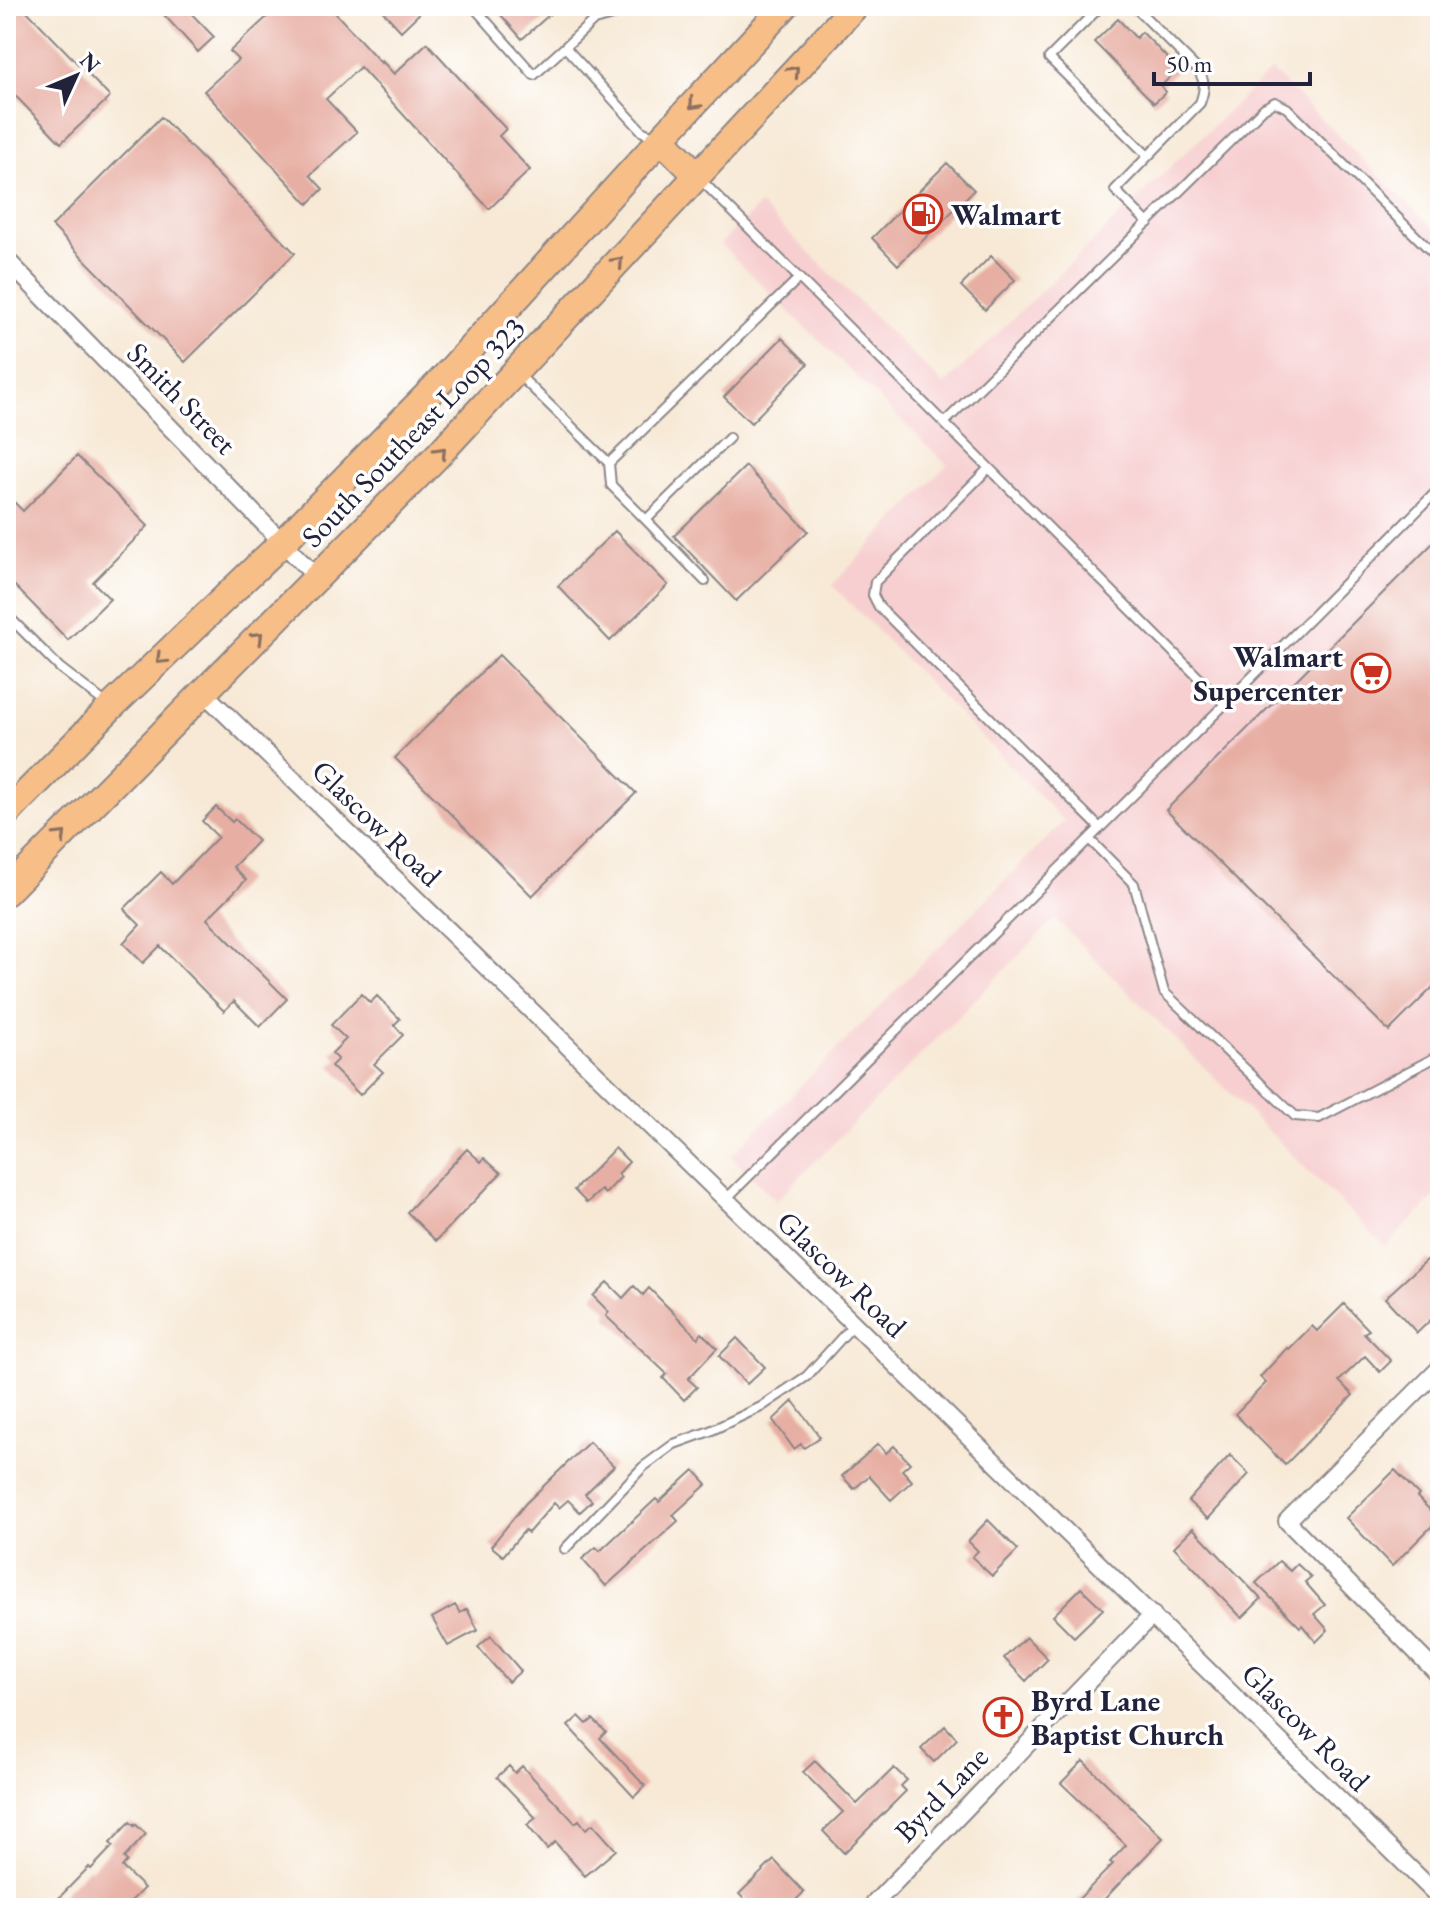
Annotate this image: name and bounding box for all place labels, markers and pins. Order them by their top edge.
fuel station icon: Walmart [902,193,944,235]
place label: Walmart [951,195,1062,234]
place label: Walmart Supercenter [1193,637,1344,710]
supermarket icon: Walmart Supercenter [1350,652,1392,694]
place label: Byrd Lane Baptist Church [1031,1681,1224,1754]
church icon: Byrd Lane Baptist Church [982,1696,1024,1738]

